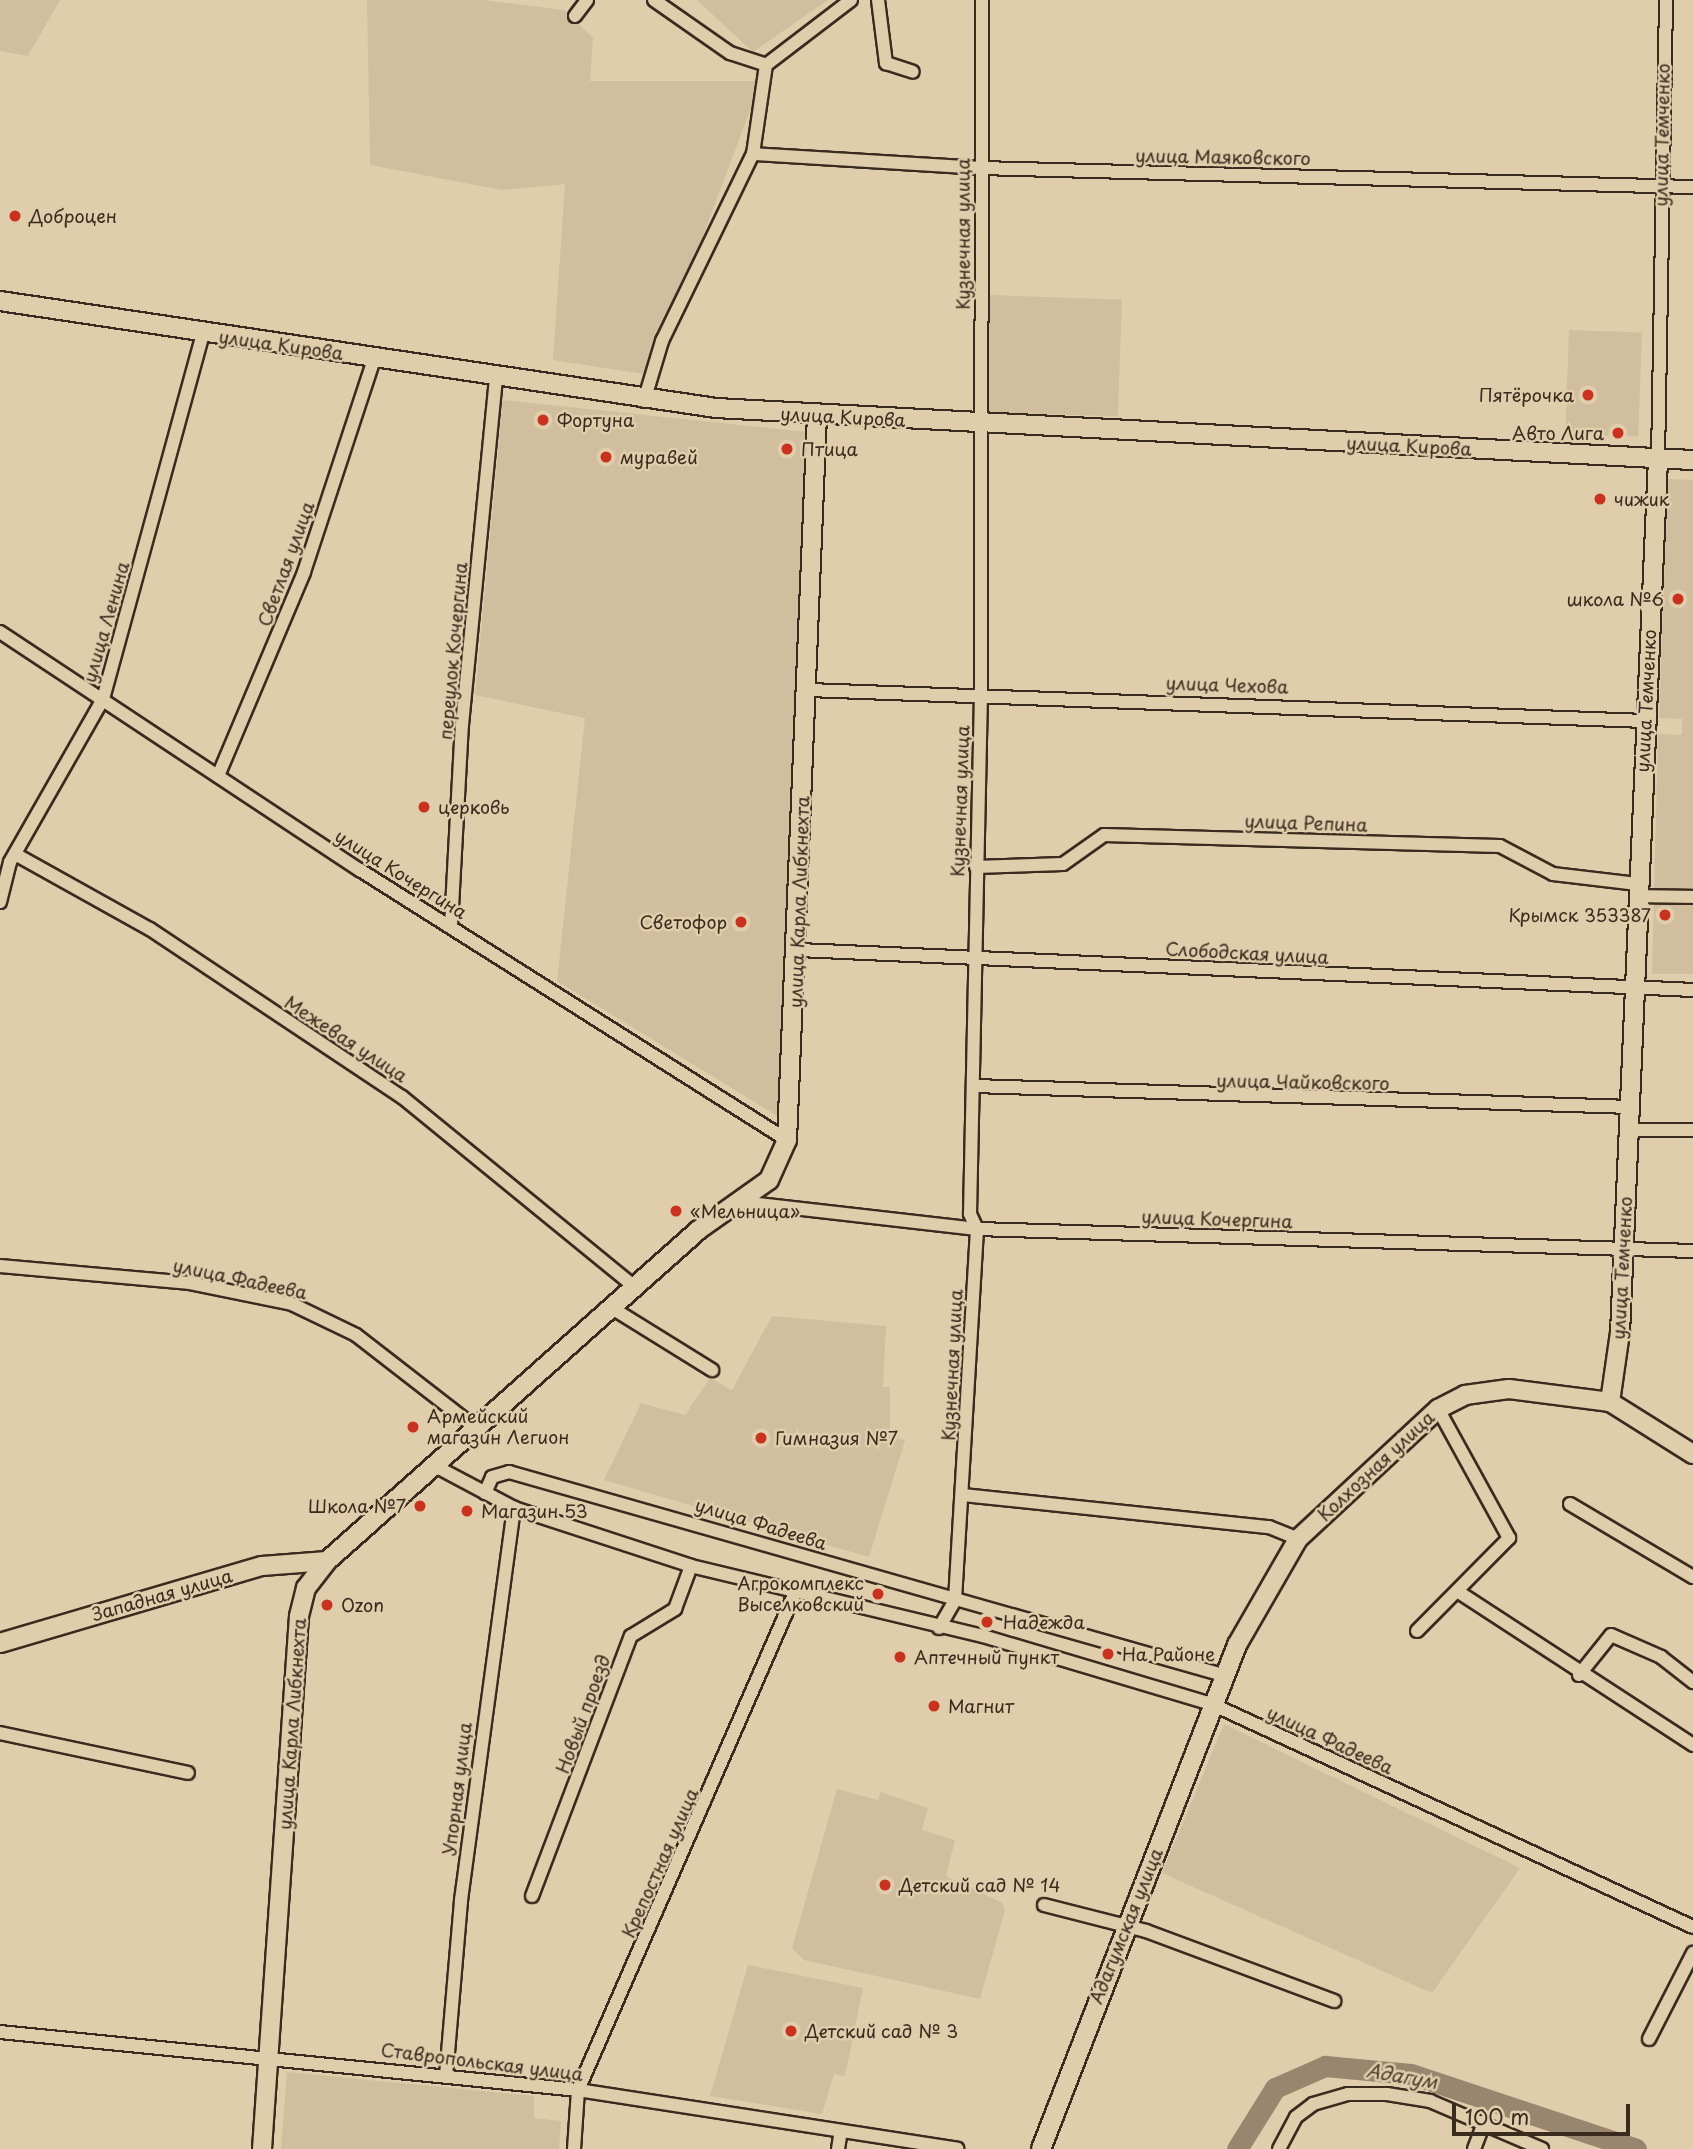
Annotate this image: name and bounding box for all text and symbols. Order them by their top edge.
street label: улица Темченко [1650,63,1674,207]
street label: улица Маяковского [1135,145,1311,169]
street label: Кузнечная улица [952,158,974,310]
place label: Доброцен [29,205,117,227]
marker: Доброцен [7,208,23,224]
street label: улица Кирова [217,326,345,364]
place label: Пятёрочка [1479,384,1574,406]
marker: Пятёрочка [1580,387,1596,403]
street label: улица Кирова [780,403,906,431]
place label: Фортуна [557,409,634,431]
marker: Фортуна [535,412,551,428]
place label: Авто Лига [1512,422,1604,444]
marker: Авто Лига [1610,425,1626,441]
street label: улица Кирова [1346,432,1472,460]
place label: Птица [801,438,858,460]
marker: Птица [779,441,795,457]
place label: муравей [620,446,698,468]
marker: муравей [598,449,614,465]
place label: чижик [1614,488,1669,510]
marker: чижик [1592,491,1608,507]
street label: Светлая улица [253,498,319,630]
street label: улица Ленина [78,558,134,686]
street label: переулок Кочергина [434,561,472,741]
place label: школа №6 [1566,588,1664,610]
marker: школа №6 [1670,591,1686,607]
street label: улица Темченко [1631,628,1661,774]
street label: улица Чехова [1165,672,1289,698]
street label: Кузнечная улица [947,724,973,878]
street label: улица Карла Либкнехта [785,795,813,1009]
place label: церковь [438,796,509,818]
marker: церковь [416,799,432,815]
street label: улица Репина [1244,810,1368,836]
street label: улица Кочергина [331,824,471,924]
place label: Крымск 353387 [1508,904,1651,926]
marker: Крымск 353387 [1657,907,1673,923]
place label: Светофор [640,911,727,933]
marker: Светофор [733,914,749,930]
street label: Слободская улица [1164,938,1330,968]
street label: Межевая улица [280,991,412,1087]
street label: улица Чайковского [1216,1070,1390,1094]
street label: улица Темченко [1607,1195,1637,1341]
place label: «Мельница» [690,1200,800,1222]
marker: «Мельница» [668,1203,684,1219]
street label: улица Кочергина [1140,1206,1294,1232]
street label: улица Фадеева [171,1254,309,1304]
street label: Кузнечная улица [937,1288,967,1442]
place label: Армейский магазин Легион [427,1406,570,1448]
street label: Колхозная улица [1313,1406,1439,1526]
marker: Армейский магазин Легион [405,1419,421,1435]
place label: Гимназия №7 [775,1427,898,1449]
marker: Гимназия №7 [753,1430,769,1446]
street label: улица Фадеева [693,1494,829,1554]
place label: Школа №7 [307,1495,406,1517]
marker: Школа №7 [412,1498,428,1514]
place label: Магазин 53 [481,1500,587,1522]
marker: Магазин 53 [459,1503,475,1519]
street label: Западная улица [89,1564,235,1626]
place label: Агрокомплекс Выселковский [737,1573,864,1616]
marker: Агрокомплекс Выселковский [870,1586,886,1602]
place label: Ozon [341,1594,384,1616]
marker: Ozon [319,1597,335,1613]
place label: Надежда [1003,1611,1085,1633]
marker: Надежда [977,1612,997,1632]
street label: улица Карла Либкнехта [274,1617,310,1831]
place label: На Районе [1122,1643,1215,1665]
place label: Аптечный пункт [914,1646,1059,1668]
marker: На Районе [1100,1646,1116,1662]
marker: Аптечный пункт [892,1649,908,1665]
street label: Новый проезд [552,1652,614,1776]
place label: Магнит [948,1695,1014,1717]
marker: Магнит [926,1698,942,1714]
street label: улица Фадеева [1264,1701,1396,1779]
street label: Упорная улица [438,1721,476,1857]
street label: Крепостная улица [617,1784,703,1942]
street label: Адагумская улица [1085,1845,1167,2007]
place label: Детский сад № 14 [899,1874,1062,1896]
marker: Детский сад № 14 [877,1877,893,1893]
place label: Детский сад № 3 [805,2020,960,2042]
marker: Детский сад № 3 [783,2023,799,2039]
street label: Ставропольская улица [379,2039,585,2085]
water label: Адагум [1365,2059,1439,2093]
scale bar [1455,2090,1634,2134]
text: 100 m [1465,2100,1529,2132]

